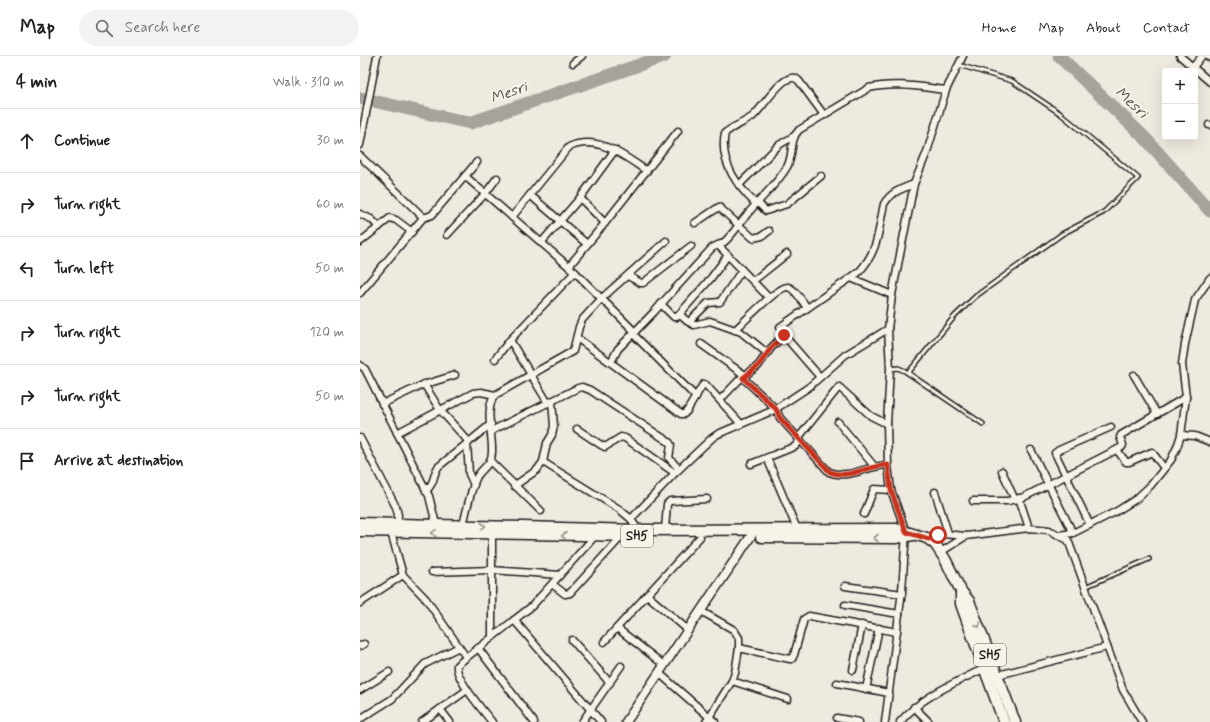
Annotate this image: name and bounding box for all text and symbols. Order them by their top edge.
search box [79,10,359,46]
text: Map [20,15,55,40]
icon: search [93,17,115,39]
text: Search here [125,18,200,38]
text: Home [982,19,1016,37]
text: Map [1038,19,1064,37]
text: About [1086,19,1121,37]
text: Contact [1143,19,1190,37]
map controls [1162,68,1198,140]
button: + [1162,68,1198,104]
text: 4 min [16,71,57,93]
text: Walk · 310 m [273,74,344,91]
water label: Mesri [488,77,532,109]
water label: Mesri [1110,83,1153,124]
button: − [1162,104,1198,140]
icon: ahead [16,130,38,152]
text: Continue [54,131,110,151]
text: 30 m [317,132,344,149]
icon: right [16,194,38,216]
text: Turn right [54,195,121,215]
text: 60 m [316,196,344,213]
icon: left [16,258,38,280]
text: Turn left [54,259,114,279]
text: 50 m [315,260,344,277]
icon: right [16,322,38,344]
text: Turn right [54,323,121,343]
text: 120 m [310,324,344,341]
route end [775,326,793,344]
icon: right [16,386,38,408]
text: Turn right [54,387,121,407]
text: 50 m [315,388,344,405]
icon: arrive [16,450,38,472]
text: Arrive at destination [54,451,183,471]
one-way arrow [480,522,486,530]
road number: SH5 [621,525,653,547]
route start [929,526,947,544]
one-way arrow [431,529,437,537]
one-way arrow [561,532,567,540]
one-way arrow [873,534,879,542]
one-way arrow [974,622,982,629]
road number: SH5 [974,644,1006,666]

